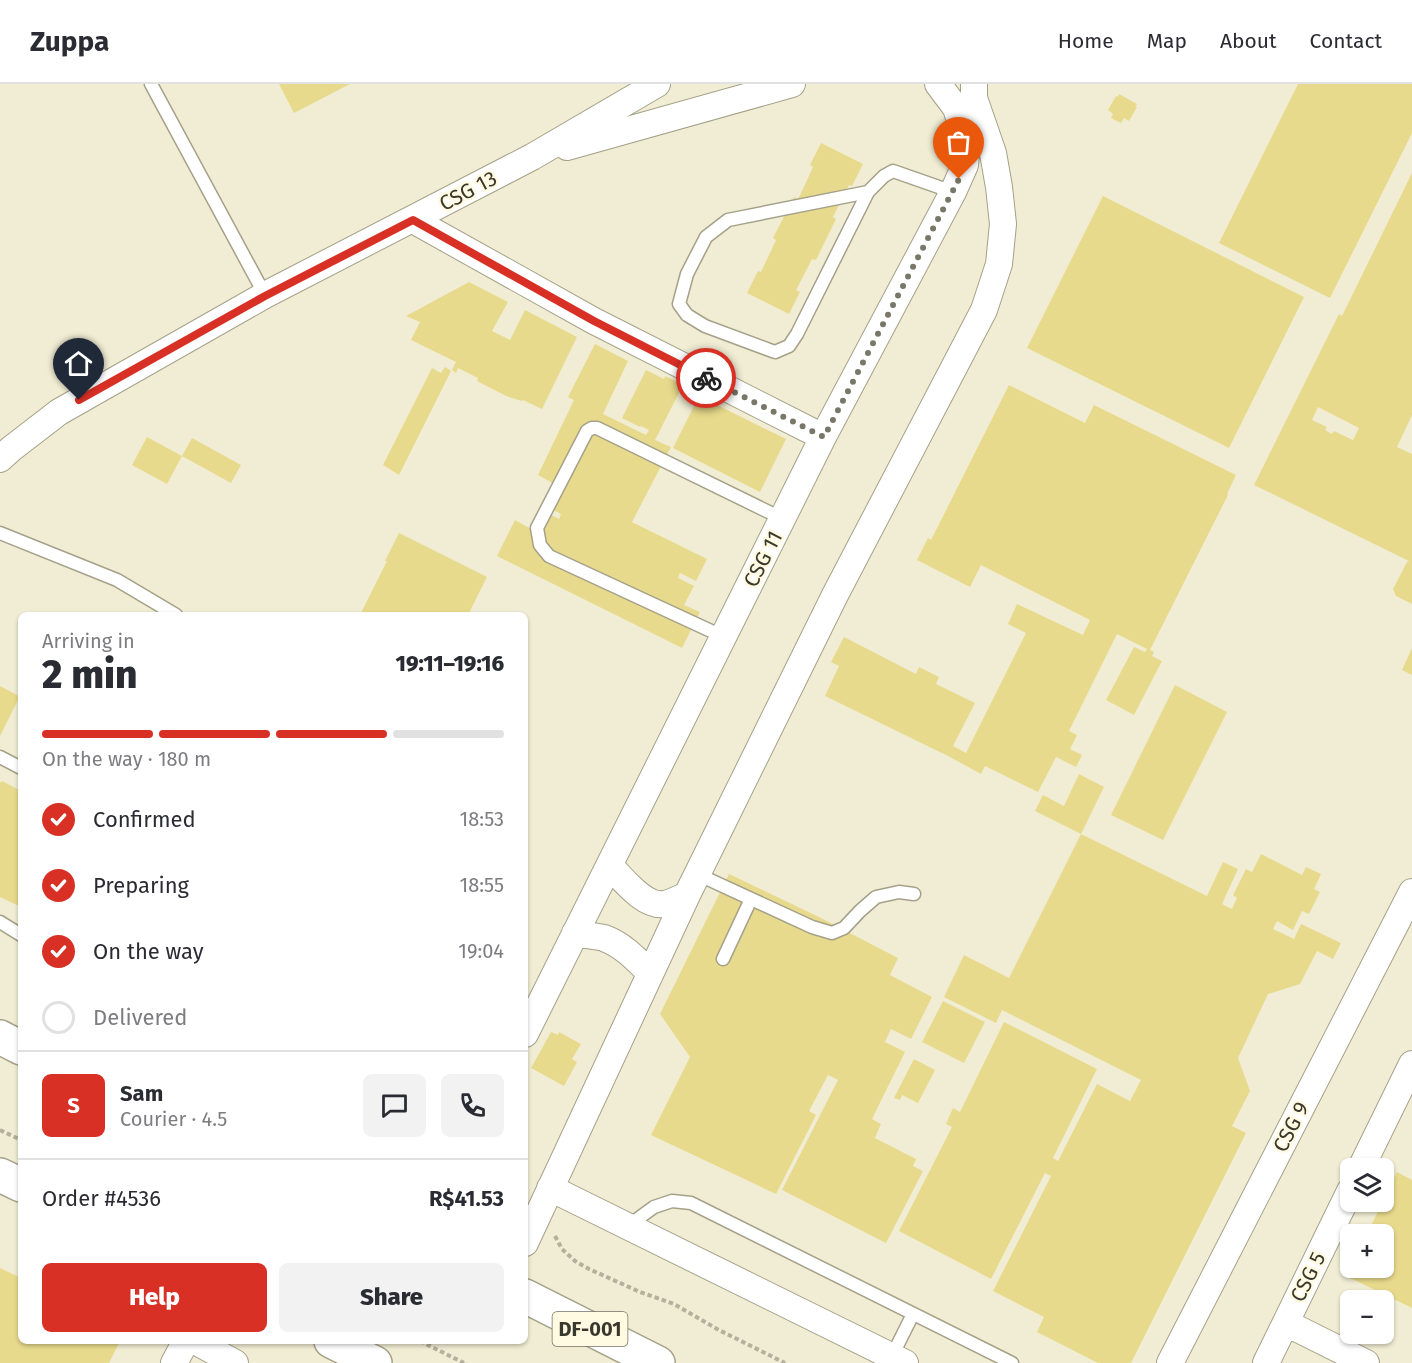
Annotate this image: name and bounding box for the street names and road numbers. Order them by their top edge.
street label: CSG 13 [435,165,501,217]
street label: CSG 11 [738,527,788,591]
street label: CSG 9 [1267,1098,1315,1156]
street label: CSG 5 [1285,1248,1331,1306]
road number: DF-001 [552,1312,628,1346]

